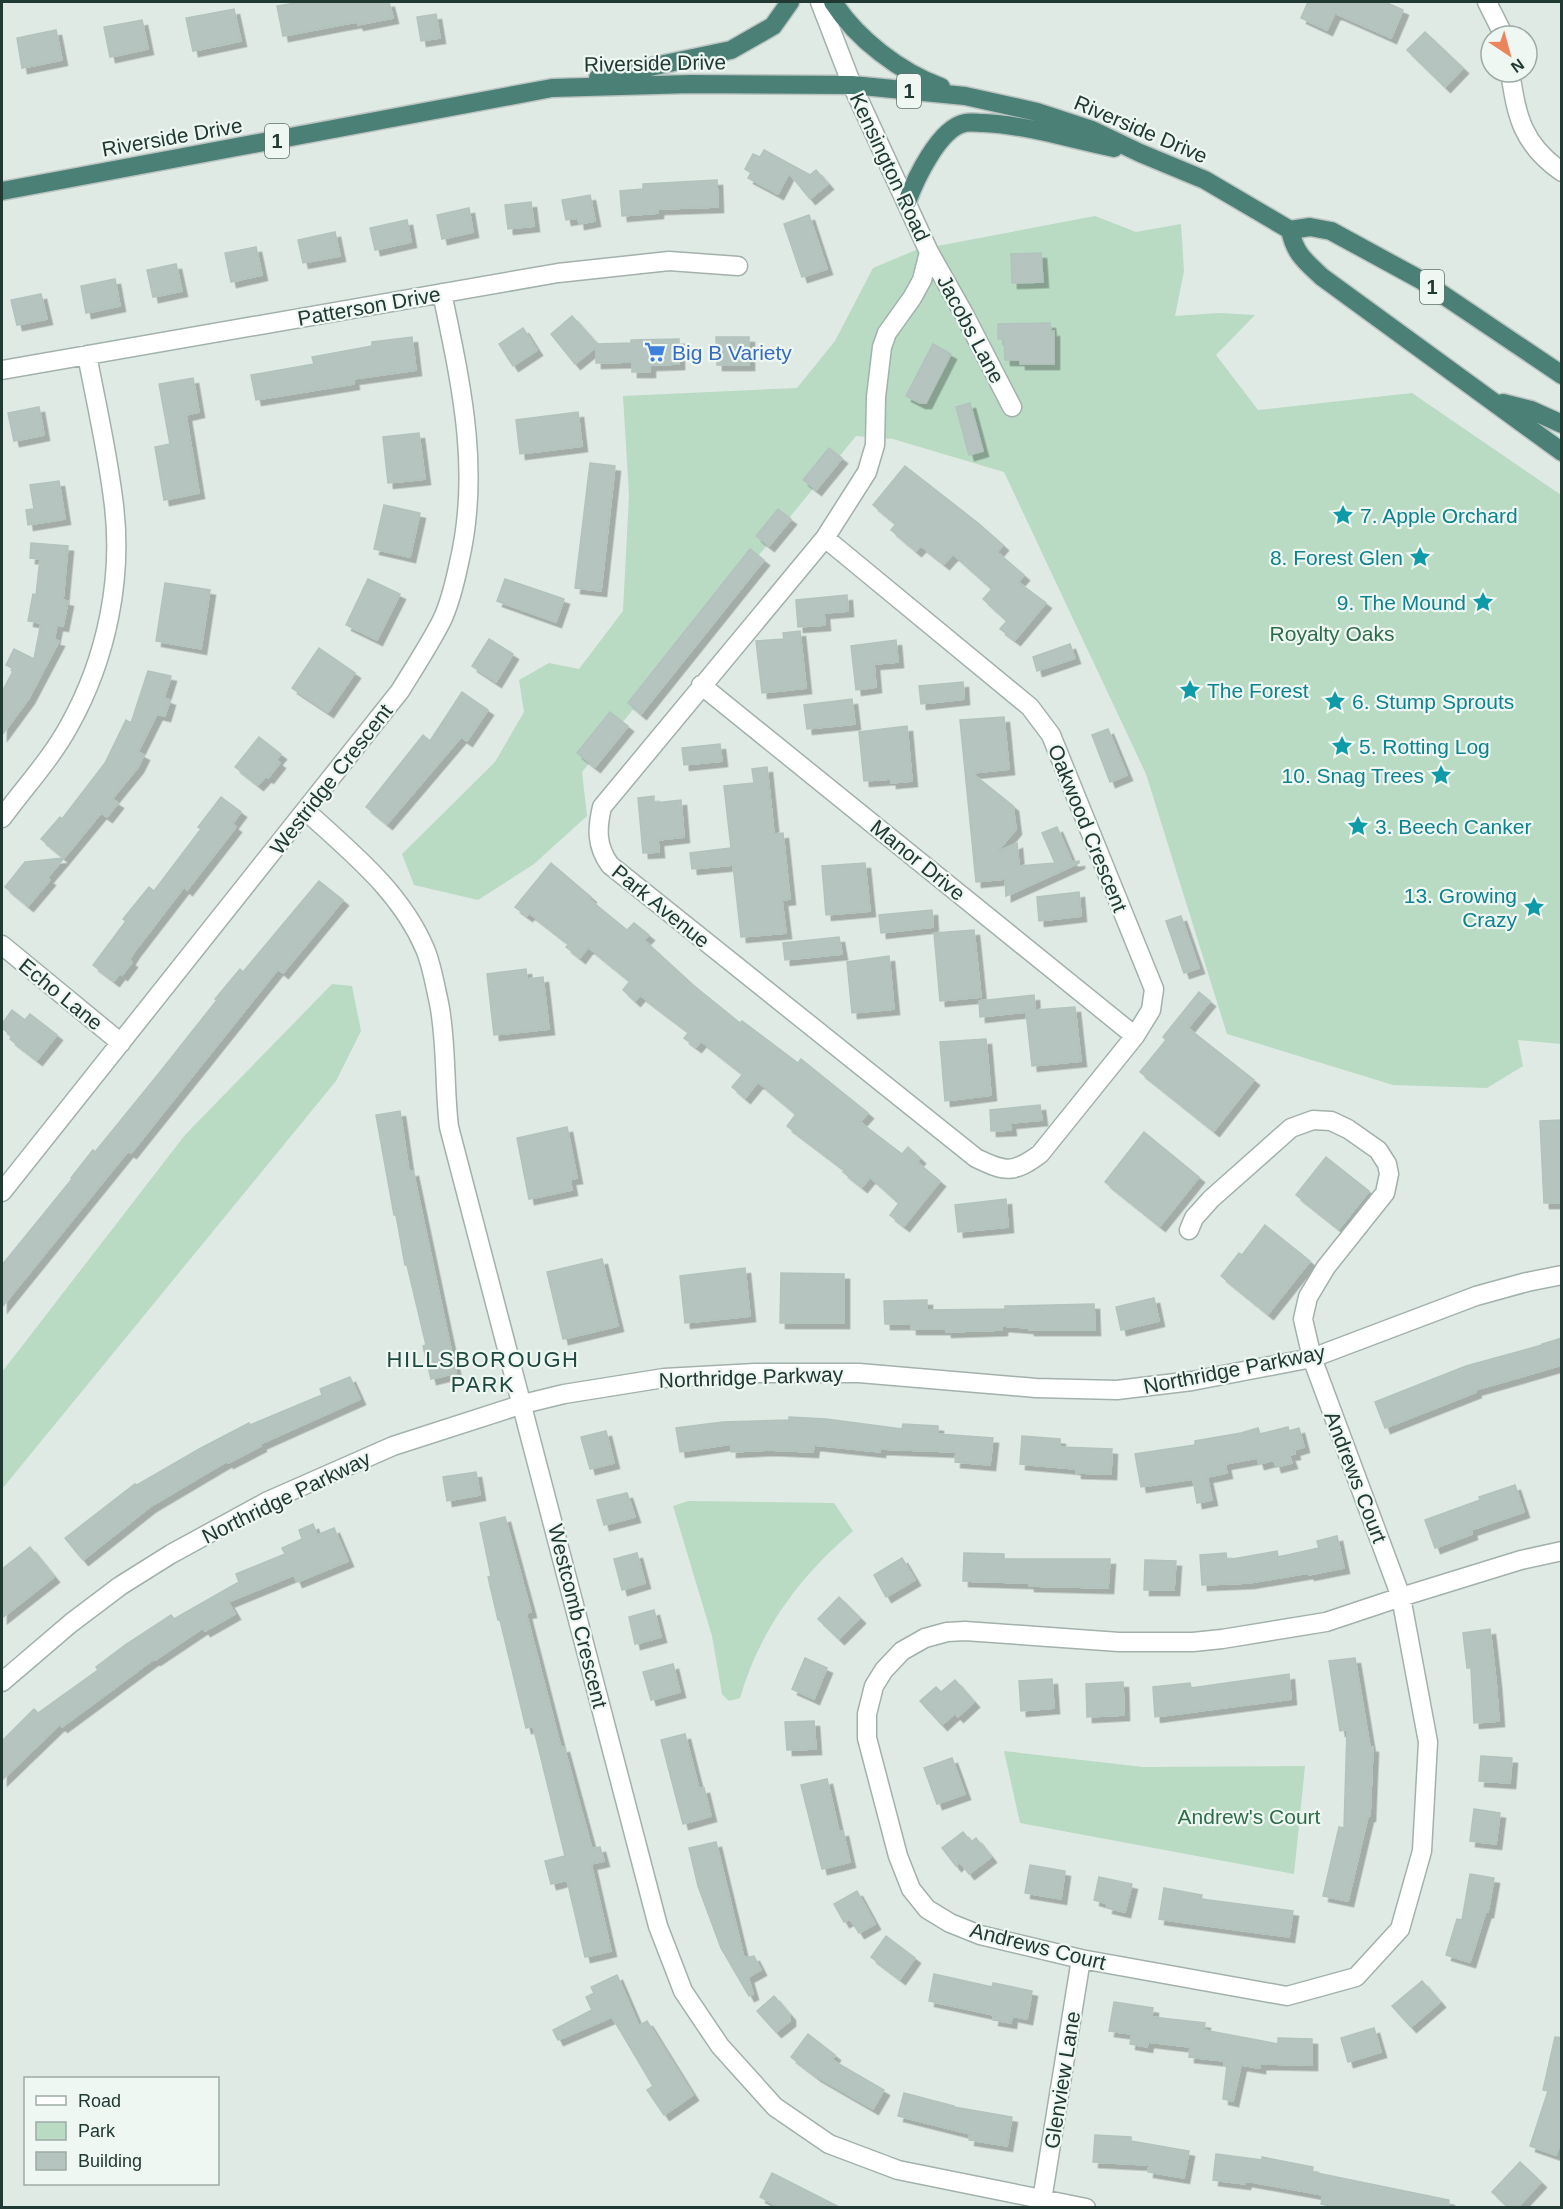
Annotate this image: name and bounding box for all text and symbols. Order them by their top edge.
north arrow [1479,24,1539,84]
street label: Riverside Drive [584,50,726,76]
text: N [1508,55,1527,76]
road number: 1 [897,74,921,108]
street label: Kensington Road [846,89,934,245]
street label: Riverside Drive [1071,91,1211,167]
street label: Riverside Drive [100,113,244,161]
road number: 1 [265,124,289,158]
road number: 1 [1420,270,1444,304]
street label: Jacobs Lane [933,271,1009,387]
street label: Patterson Drive [296,282,442,330]
supermarket icon: Big B Variety [643,340,667,364]
place label: Big B Variety [672,341,792,364]
place icon: 7. Apple Orchard [1331,503,1355,527]
place label: 7. Apple Orchard [1360,504,1518,527]
place icon: 8. Forest Glen [1408,545,1432,569]
place label: 8. Forest Glen [1270,546,1403,569]
place icon: 9. The Mound [1471,590,1495,614]
place label: 9. The Mound [1337,591,1466,614]
park label: Royalty Oaks [1270,622,1394,645]
place icon: The Forest [1178,678,1202,702]
place label: The Forest [1207,679,1309,702]
place icon: 6. Stump Sprouts [1323,689,1347,713]
place label: 6. Stump Sprouts [1352,690,1514,713]
street label: Westridge Crescent [265,699,397,859]
place icon: 5. Rotting Log [1330,734,1354,758]
place label: 5. Rotting Log [1359,735,1490,758]
street label: Oakwood Crescent [1044,741,1132,915]
place icon: 10. Snag Trees [1429,763,1453,787]
place label: 10. Snag Trees [1282,764,1424,787]
place icon: 3. Beech Canker [1346,814,1370,838]
street label: Manor Drive [866,815,970,905]
place label: 3. Beech Canker [1375,815,1531,838]
street label: Park Avenue [608,860,714,952]
place label: 13. Growing Crazy [1404,884,1517,931]
place icon: 13. Growing Crazy [1522,895,1546,919]
street label: Echo Lane [15,953,107,1035]
street label: Northridge Parkway [1141,1340,1327,1398]
district label: HILLSBOROUGH PARK [387,1347,579,1397]
street label: Northridge Parkway [658,1362,844,1392]
street label: Andrews Court [1320,1408,1392,1546]
street label: Northridge Parkway [198,1446,374,1548]
street label: Westcomb Crescent [544,1522,612,1710]
park label: Andrew's Court [1178,1805,1321,1828]
street label: Andrews Court [968,1918,1108,1974]
street label: Glenview Lane [1040,2010,1084,2150]
legend [24,2077,219,2185]
text: Road [78,2091,121,2111]
text: Park [78,2121,116,2141]
text: Building [78,2151,142,2171]

